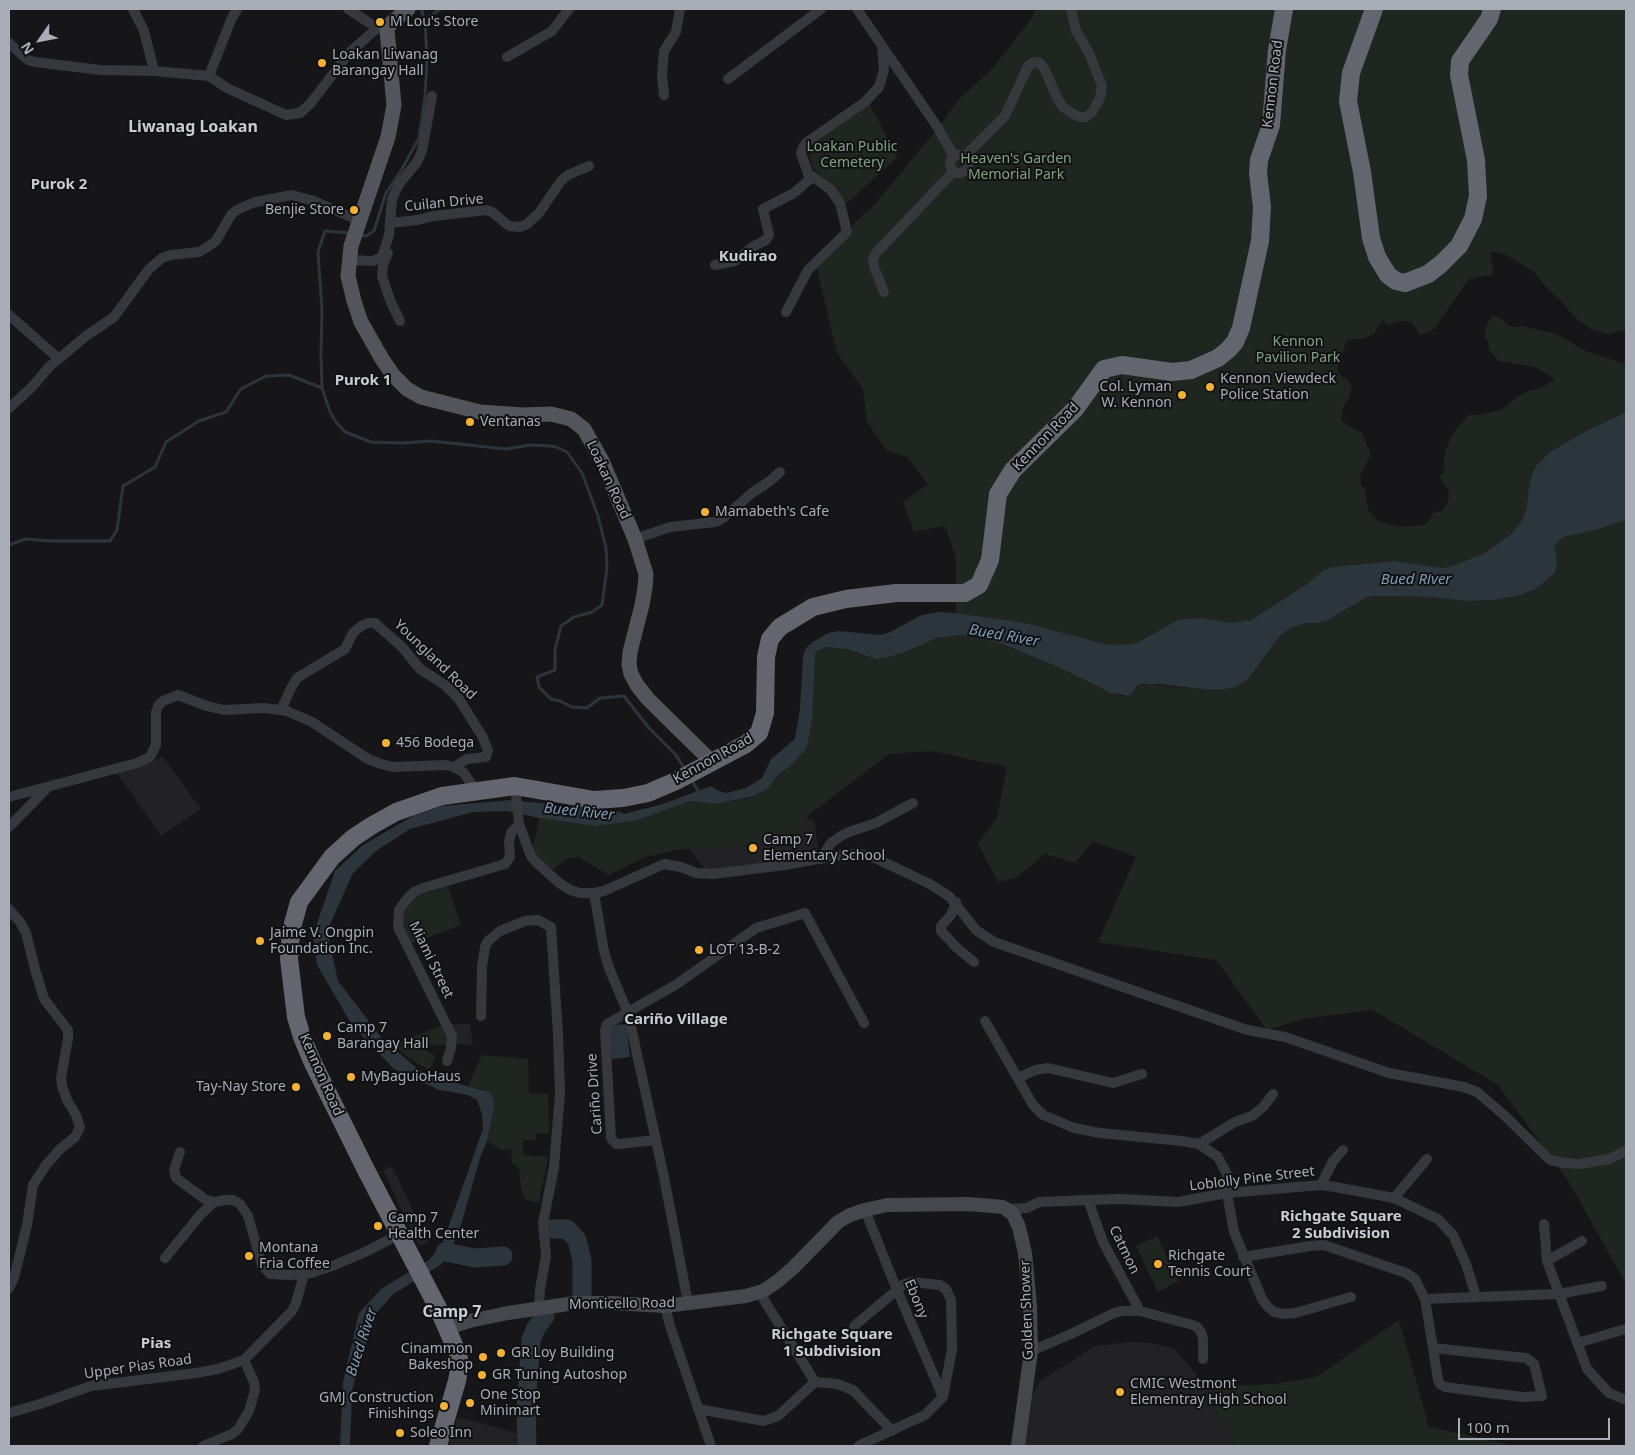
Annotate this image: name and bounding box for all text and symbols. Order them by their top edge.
place label: M Lou's Store [390,14,478,30]
north arrow [15,15,65,65]
marker: M Lou's Store [374,16,386,28]
text: N [16,38,38,58]
street label: Kennon Road [1259,39,1287,129]
place label: Loakan Liwanag Barangay Hall [332,47,438,80]
marker: Loakan Liwanag Barangay Hall [316,57,328,69]
district label: Liwanag Loakan [128,117,258,137]
park label: Loakan Public Cemetery [807,139,897,172]
park label: Heaven's Garden Memorial Park [960,151,1072,184]
district label: Purok 2 [31,176,87,194]
street label: Cuilan Drive [404,190,484,216]
place label: Benjie Store [265,202,344,218]
marker: Benjie Store [348,204,360,216]
district label: Kudirao [719,248,777,266]
park label: Kennon Pavilion Park [1256,334,1340,367]
place label: Kennon Viewdeck Police Station [1220,371,1336,404]
district label: Purok 1 [335,372,391,390]
place label: Col. Lyman W. Kennon [1100,379,1172,412]
marker: Kennon Viewdeck Police Station [1204,381,1216,393]
marker: Col. Lyman W. Kennon [1176,389,1188,401]
street label: Kennon Road [1009,399,1083,475]
place label: Ventanas [480,414,541,430]
marker: Ventanas [464,416,476,428]
street label: Loakan Road [582,438,634,522]
place label: Mamabeth's Cafe [715,504,829,520]
marker: Mamabeth's Cafe [699,506,711,518]
water label: Bued River [1381,571,1451,589]
street label: Youngland Road [390,617,480,703]
water label: Bued River [968,621,1040,651]
street label: Kennon Road [670,730,756,788]
place label: 456 Bodega [396,735,474,751]
marker: 456 Bodega [380,737,392,749]
water label: Bued River [543,799,615,825]
place label: Camp 7 Elementary School [763,832,885,864]
marker: Camp 7 Elementary School [747,842,759,854]
street label: Miami Street [405,919,457,1001]
place label: Jaime V. Ongpin Foundation Inc. [270,925,374,958]
marker: Jaime V. Ongpin Foundation Inc. [254,935,266,947]
place label: LOT 13-B-2 [709,942,780,958]
marker: LOT 13-B-2 [693,944,705,956]
district label: Cariño Village [624,1011,728,1029]
place label: Camp 7 Barangay Hall [337,1020,429,1052]
marker: Camp 7 Barangay Hall [321,1030,333,1042]
street label: Kennon Road [295,1031,347,1119]
street label: Cariño Drive [584,1053,606,1135]
place label: MyBaguioHaus [361,1069,461,1085]
marker: MyBaguioHaus [345,1071,357,1083]
place label: Tay-Nay Store [196,1079,286,1095]
marker: Tay-Nay Store [290,1081,302,1093]
street label: Loblolly Pine Street [1189,1163,1315,1195]
district label: Richgate Square 2 Subdivision [1280,1208,1402,1243]
place label: Camp 7 Health Center [388,1210,479,1242]
marker: Camp 7 Health Center [372,1220,384,1232]
street label: Catmon [1105,1223,1143,1277]
place label: Montana Fria Coffee [259,1240,330,1272]
place label: Richgate Tennis Court [1168,1248,1251,1280]
marker: Montana Fria Coffee [243,1250,255,1262]
marker: Richgate Tennis Court [1152,1258,1164,1270]
street label: Golden Shower [1017,1260,1037,1360]
street label: Ebony [900,1277,932,1321]
street label: Monticello Road [569,1295,675,1313]
district label: Camp 7 [423,1302,481,1322]
water label: Bued River [343,1306,381,1378]
district label: Richgate Square 1 Subdivision [771,1326,893,1361]
district label: Pias [141,1335,171,1353]
place label: Cinammon Bakeshop [401,1341,473,1374]
place label: GR Loy Building [511,1345,614,1361]
marker: GR Loy Building [495,1347,507,1359]
street label: Upper Pias Road [83,1351,193,1383]
marker: Cinammon Bakeshop [477,1351,489,1363]
place label: GR Tuning Autoshop [492,1367,627,1383]
marker: GR Tuning Autoshop [476,1369,488,1381]
place label: CMIC Westmont Elementray High School [1130,1376,1287,1408]
marker: CMIC Westmont Elementray High School [1114,1386,1126,1398]
place label: One Stop Minimart [480,1387,541,1420]
place label: GMJ Construction Finishings [319,1390,434,1422]
marker: One Stop Minimart [464,1397,476,1409]
marker: GMJ Construction Finishings [438,1400,450,1412]
scale bar [1460,1408,1612,1440]
text: 100 m [1466,1417,1510,1437]
place label: Soleo Inn [410,1425,472,1441]
marker: Soleo Inn [394,1427,406,1439]

